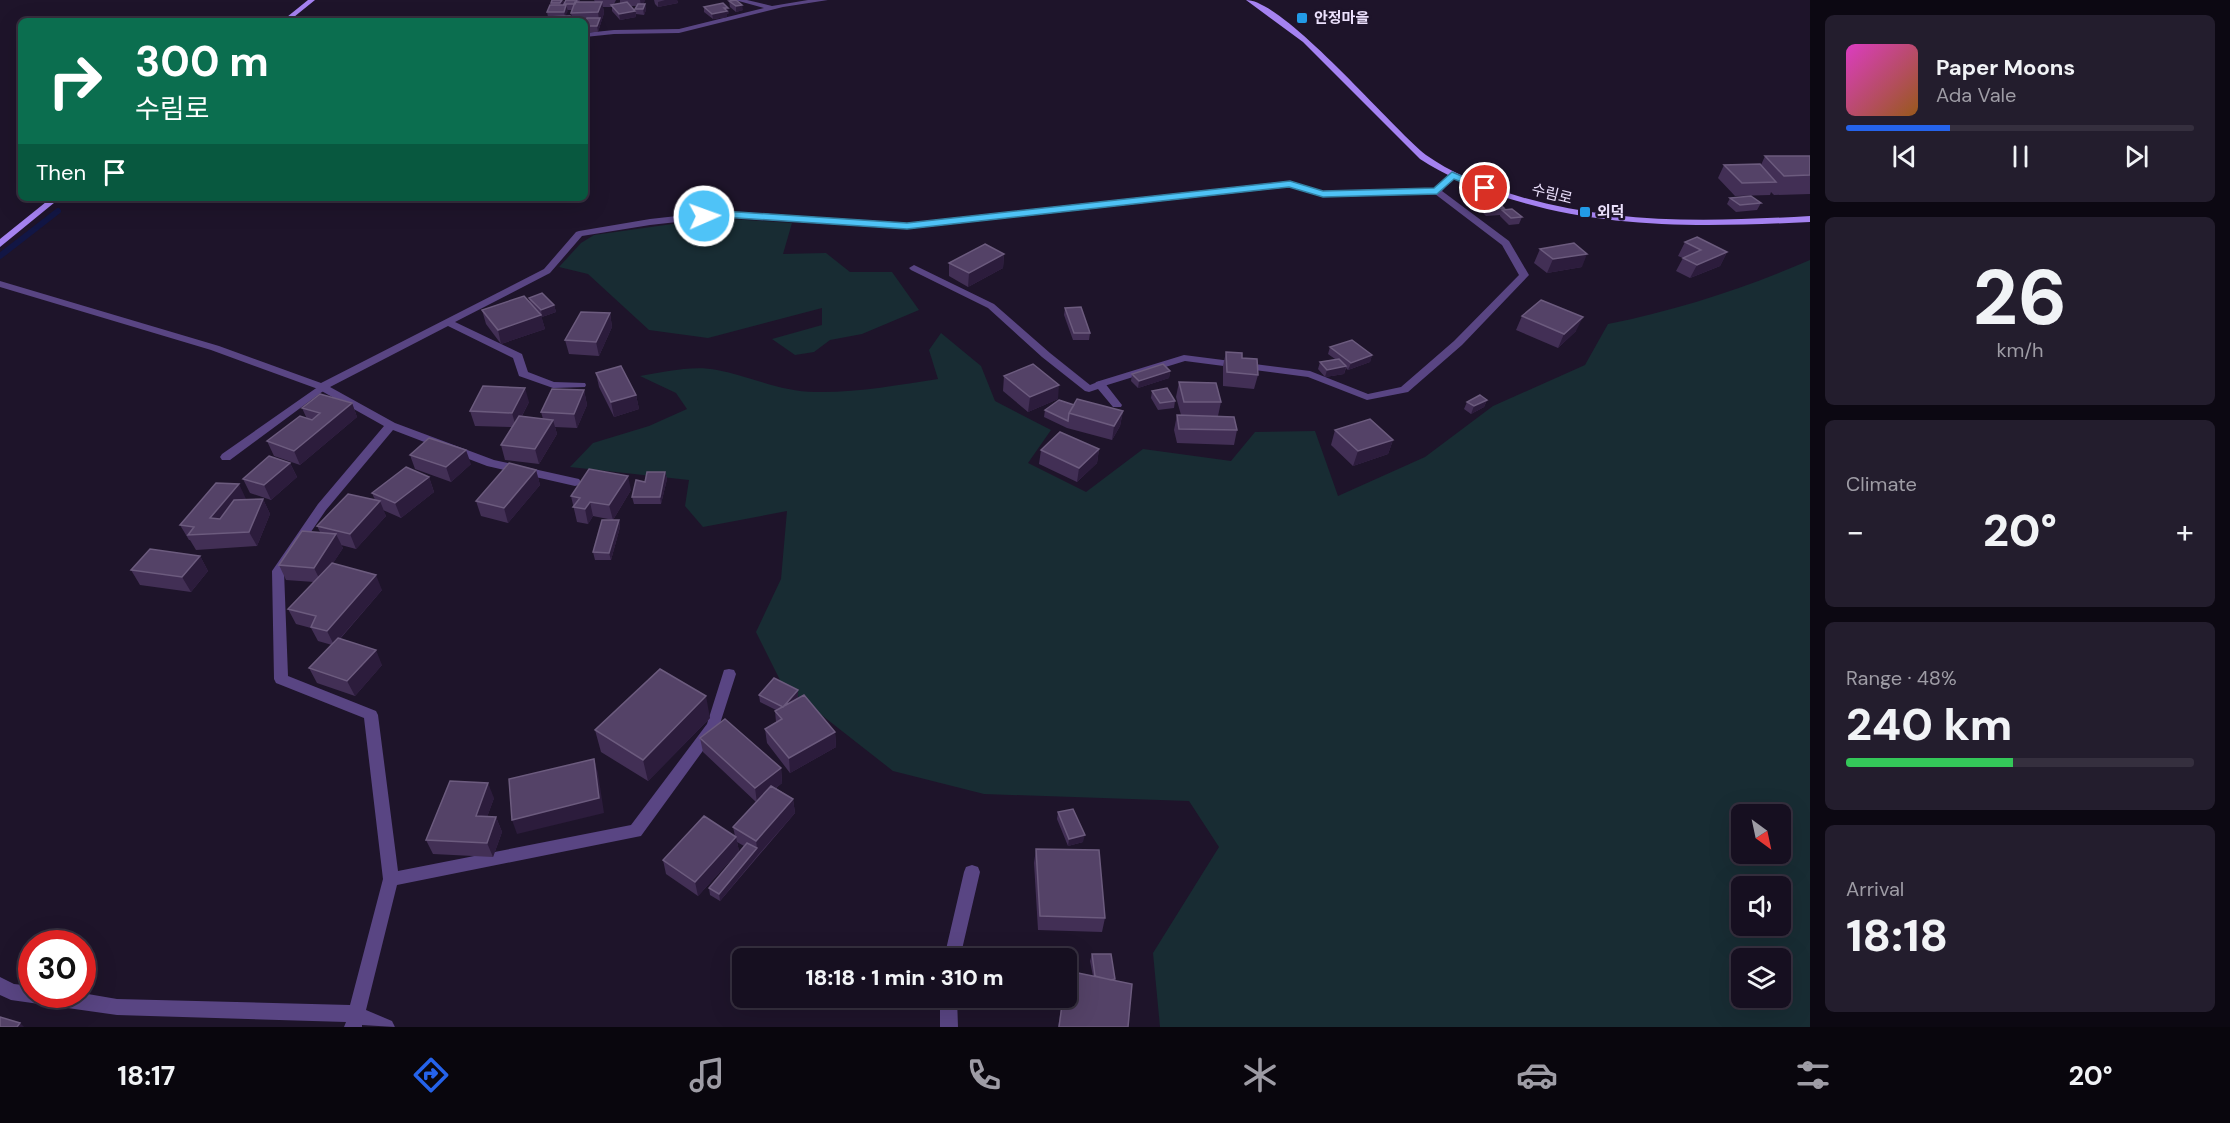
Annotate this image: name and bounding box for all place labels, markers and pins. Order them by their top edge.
place label: 안정마을 [1314,8,1369,28]
marker: 안정마을 [1295,11,1309,25]
pin [1459,162,1510,213]
place label: 외덕 [1597,202,1625,222]
marker: 외덕 [1578,205,1592,219]

